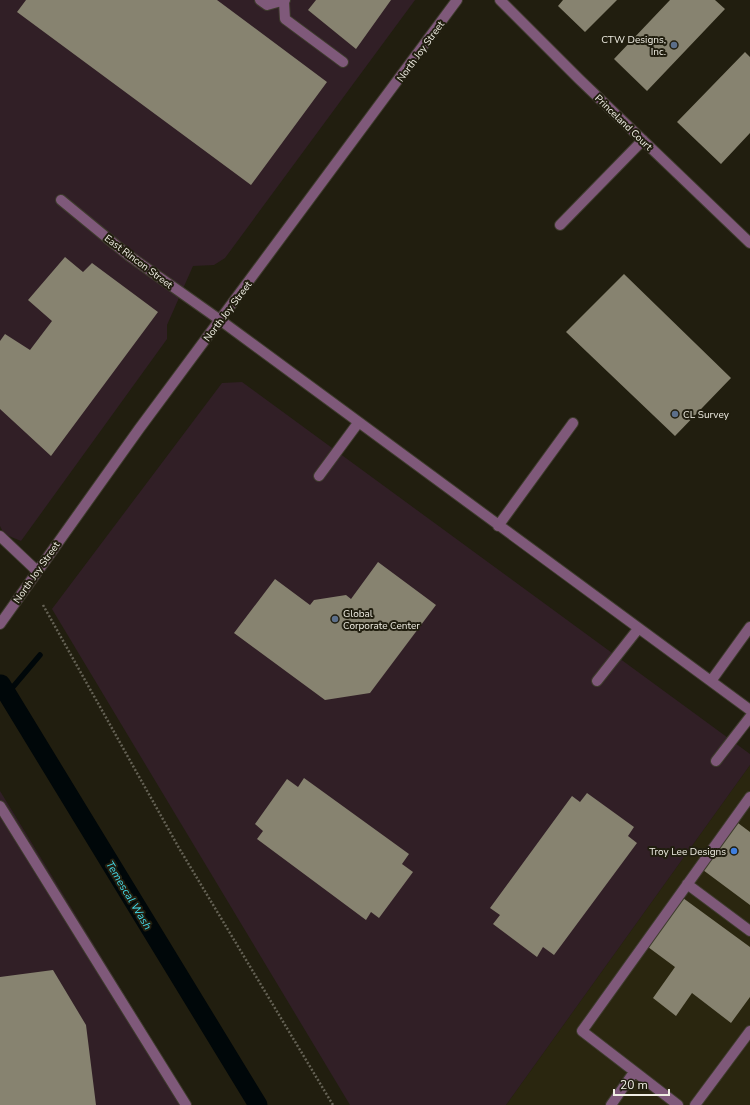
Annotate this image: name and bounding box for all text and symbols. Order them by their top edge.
street label: North Joy Street [394,18,448,85]
place label: CTW Designs, Inc. [601,33,666,59]
marker: CTW Designs, Inc. [669,40,679,50]
street label: Princeland Court [592,92,655,154]
street label: East Rincon Street [101,231,176,292]
street label: North Joy Street [200,278,255,345]
place label: CL Survey [683,408,730,422]
marker: CL Survey [670,409,680,419]
street label: North Joy Street [10,539,64,606]
place label: Global Corporate Center [343,607,420,633]
marker: Global Corporate Center [330,614,340,624]
place label: Troy Lee Designs [649,845,726,859]
marker: Troy Lee Designs [729,846,739,856]
water label: Temescal Wash [102,858,155,933]
scale bar [614,1071,669,1097]
text: 20 m [620,1077,648,1093]

